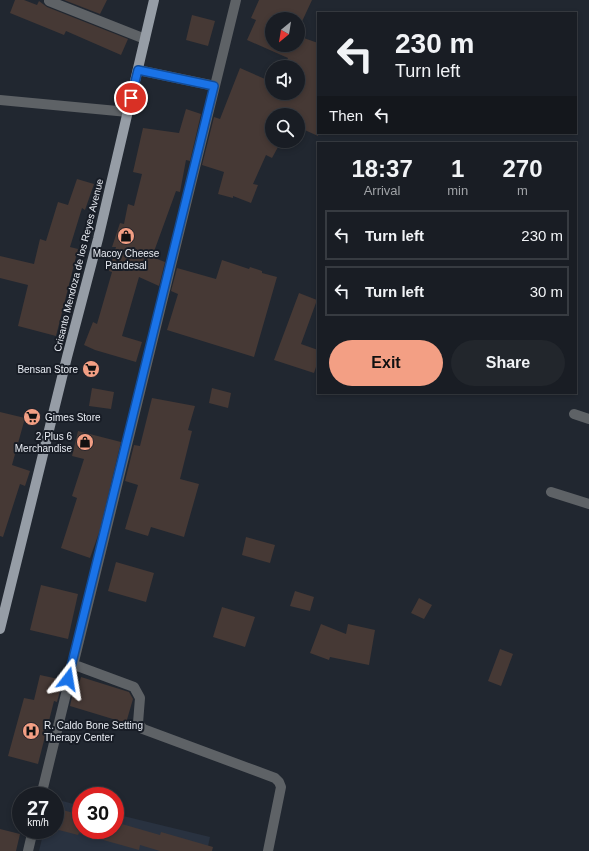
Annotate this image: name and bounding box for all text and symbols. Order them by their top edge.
north arrow [265,12,305,52]
map controls [265,12,305,148]
icon: left [329,28,381,80]
text: 230 m [395,28,474,59]
button: sound [265,60,305,100]
text: Turn left [395,61,460,81]
pin [114,81,148,115]
icon: arrive [120,87,142,109]
icon: left [371,104,393,126]
text: Then [329,107,363,124]
button: search [265,108,305,148]
text: 18:37 [351,155,413,182]
text: 1 [451,155,464,182]
text: 270 [503,155,543,182]
street label: Crisanto Mendoza de los Reyes Avenue [52,177,105,353]
text: Arrival [364,183,401,198]
text: min [447,183,468,198]
text: m [517,183,528,198]
icon: left [331,224,353,246]
shop icon: Macoy Cheese Pandesal [116,226,136,246]
text: Turn left [365,227,424,244]
text: 230 m [521,227,563,244]
place label: Macoy Cheese Pandesal [93,248,160,271]
icon: left [331,280,353,302]
text: Turn left [365,283,424,300]
text: 30 m [530,283,563,300]
button: Exit [329,340,443,386]
button: Share [451,340,565,386]
supermarket icon: Bensan Store [81,359,101,379]
place label: Bensan Store [17,364,78,375]
supermarket icon: Gimes Store [22,407,42,427]
place label: Gimes Store [45,412,101,423]
place label: 2 Plus 6 Merchandise [15,431,72,454]
shop icon: 2 Plus 6 Merchandise [75,432,95,452]
position arrow [47,658,89,700]
place label: R. Caldo Bone Setting Therapy Center [44,720,143,743]
hospital icon: R. Caldo Bone Setting Therapy Center [21,721,41,741]
speed limit sign: 30 [72,787,124,839]
text: 27 [27,797,49,819]
text: km/h [27,817,49,828]

